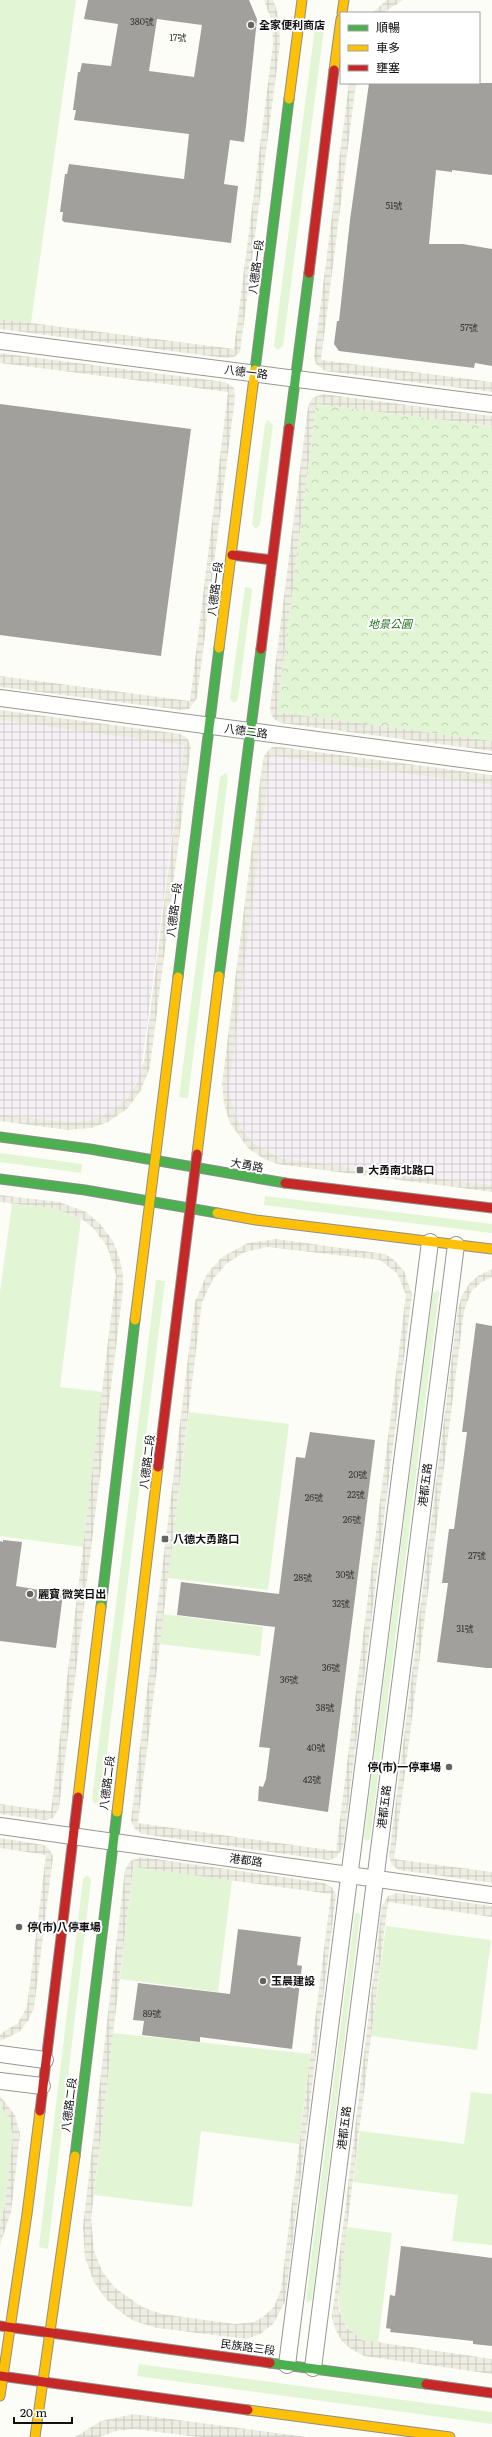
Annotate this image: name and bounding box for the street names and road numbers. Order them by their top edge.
street label: 八德路一段 [244,239,266,295]
street label: 八德一路 [223,360,269,382]
street label: 八德路一段 [203,561,225,617]
street label: 八德二路 [223,719,269,741]
street label: 八德路一段 [162,882,184,938]
street label: 大勇路 [230,1153,265,1175]
street label: 八德路二段 [135,1434,157,1490]
street label: 港都五路 [413,1462,435,1508]
street label: 八德路二段 [95,1755,117,1811]
street label: 港都五路 [372,1784,394,1830]
street label: 港都路 [229,1849,264,1869]
street label: 八德路二段 [57,2077,79,2133]
street label: 港都五路 [332,2105,354,2151]
street label: 民族路三段 [220,2334,276,2358]

